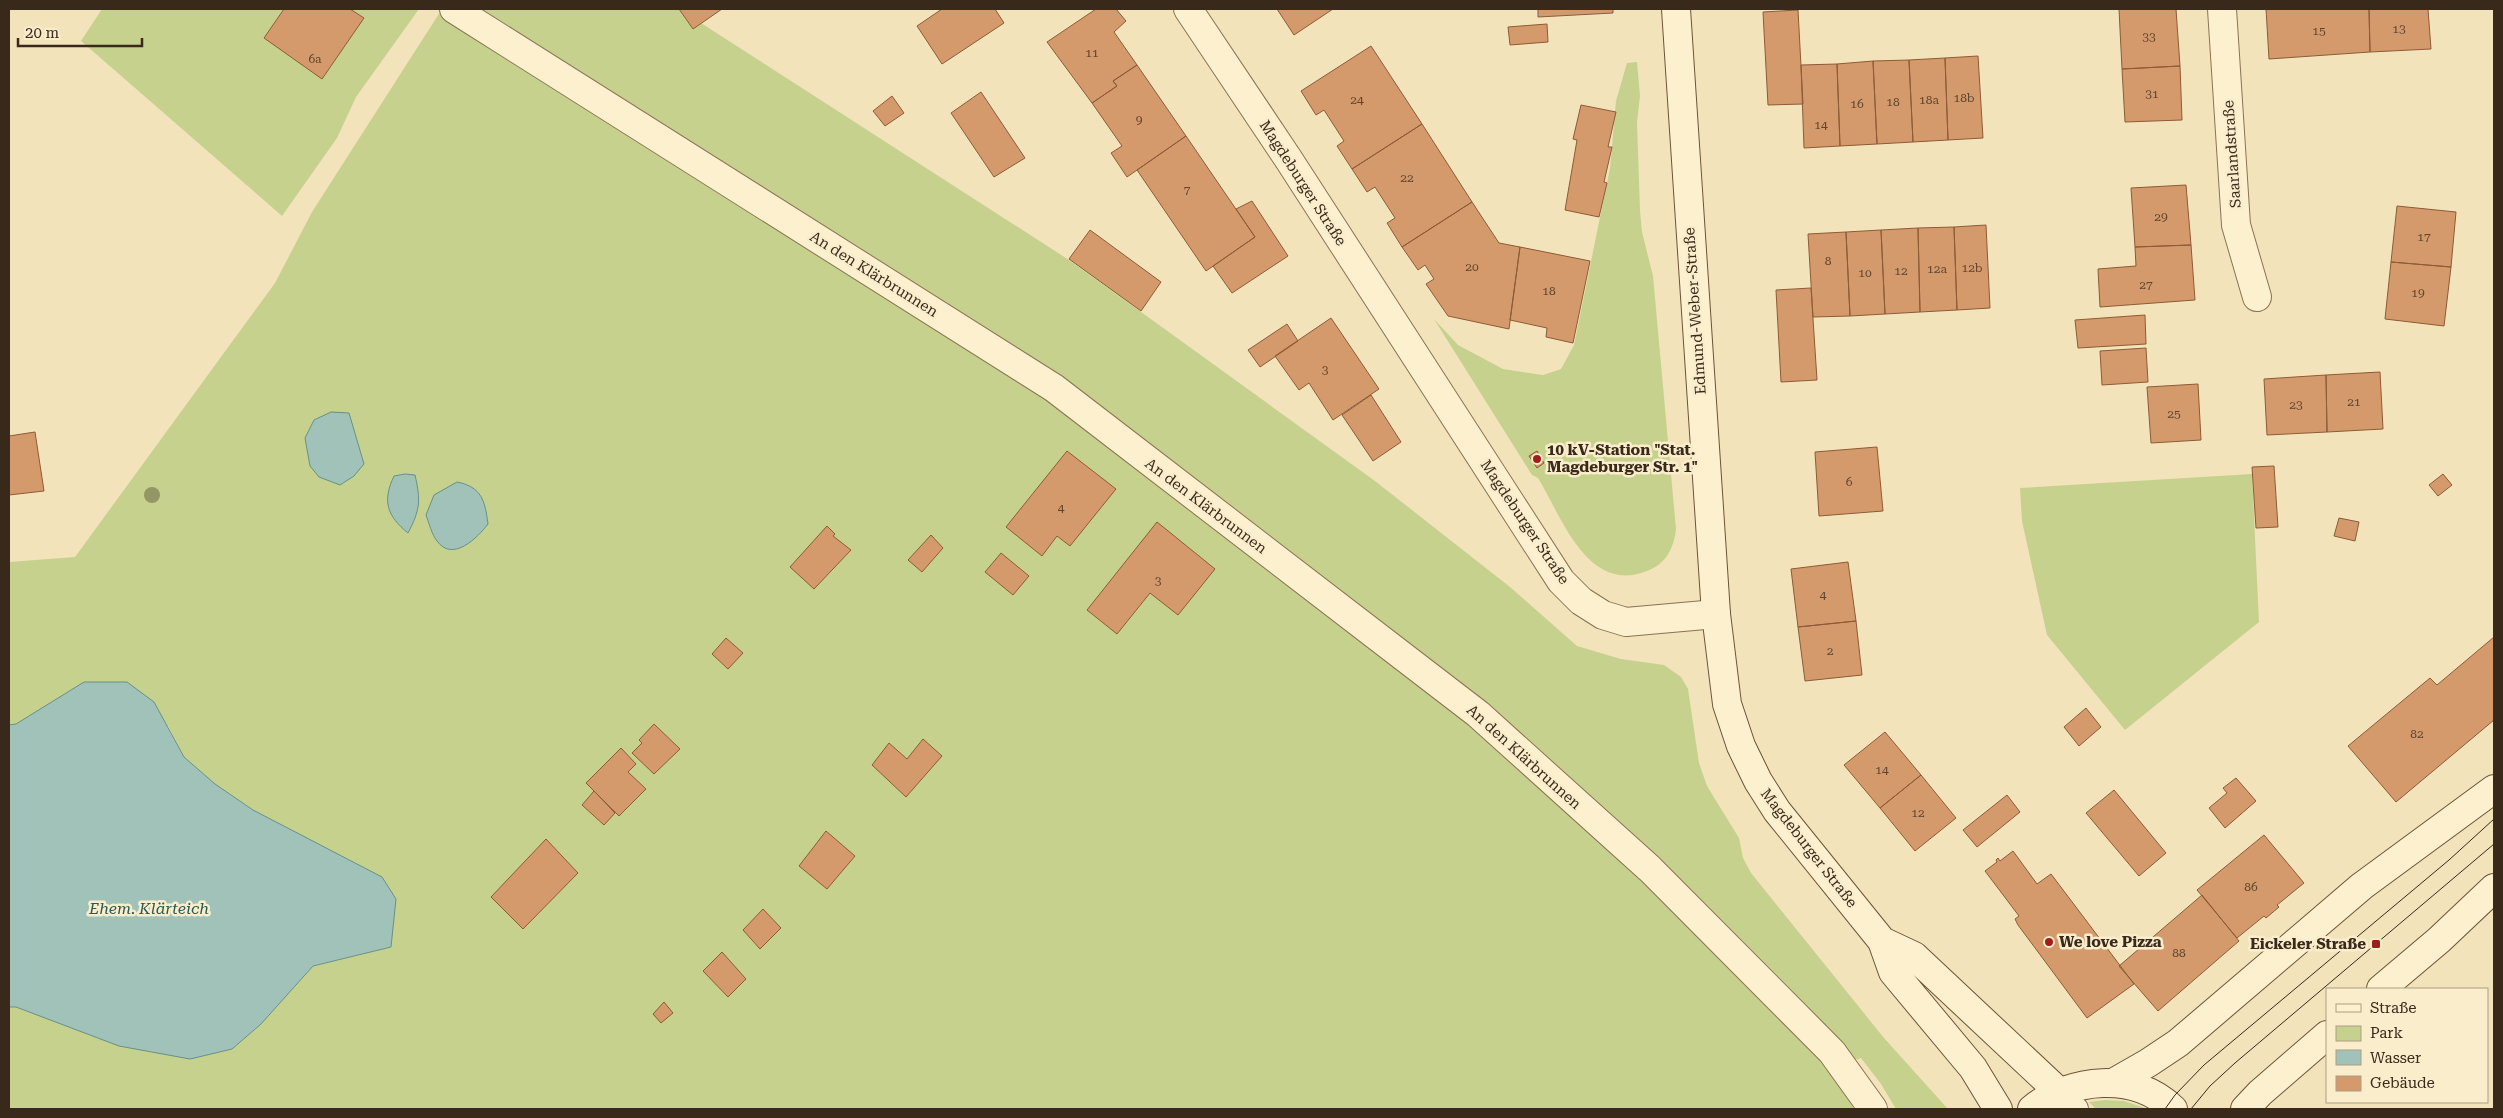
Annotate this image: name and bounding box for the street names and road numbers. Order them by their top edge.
street label: Saarlandstraße [2219,99,2245,209]
street label: Magdeburger Straße [1256,117,1350,249]
street label: An den Klärbrunnen [807,227,942,321]
street label: Edmund-Weber-Straße [1680,227,1710,395]
street label: An den Klärbrunnen [1142,454,1271,558]
street label: Magdeburger Straße [1477,456,1573,588]
street label: An den Klärbrunnen [1463,701,1585,813]
street label: Magdeburger Straße [1757,785,1861,911]

